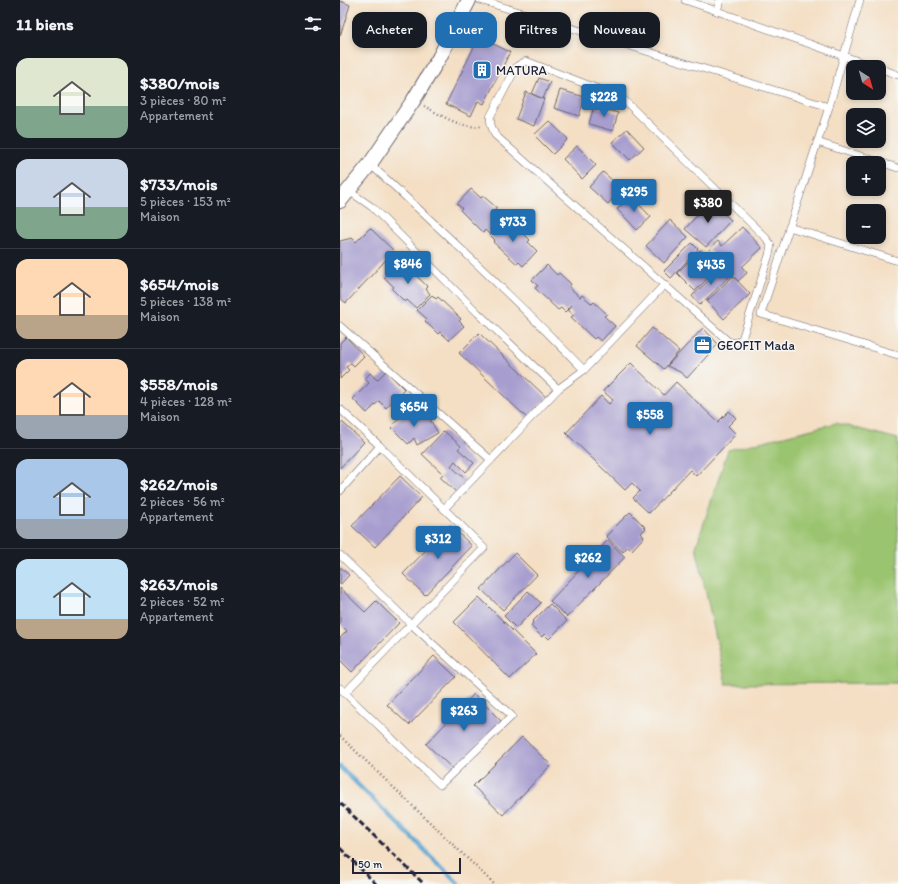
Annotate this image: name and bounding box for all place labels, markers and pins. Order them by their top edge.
building icon: MATURA [471,59,493,81]
place label: MATURA [496,63,547,78]
pin: $228 [580,84,628,118]
pin: $295 [610,179,658,213]
pin: $380 [684,190,732,224]
pin: $733 [489,209,537,243]
pin: $846 [384,251,432,285]
pin: $435 [687,252,735,286]
office icon: GEOFIT Mada [692,334,714,356]
place label: GEOFIT Mada [717,338,796,353]
pin: $654 [390,394,438,428]
pin: $558 [626,402,674,436]
pin: $312 [414,526,462,560]
pin: $262 [564,545,612,579]
pin: $263 [440,698,488,732]

